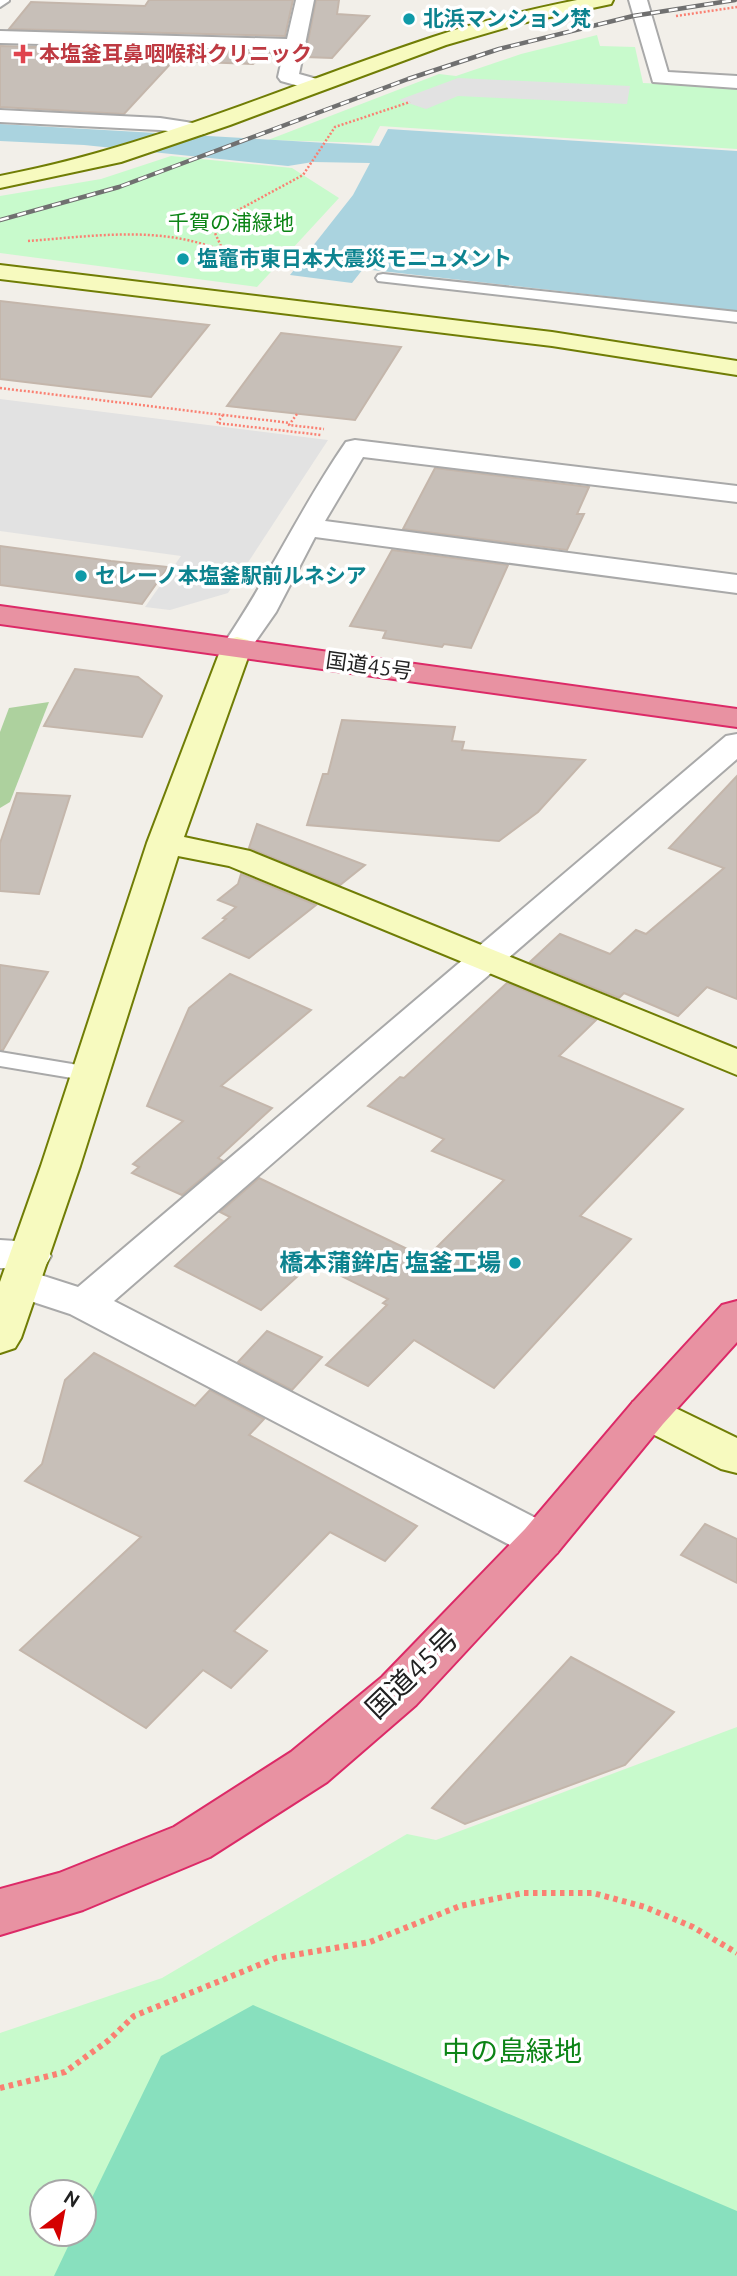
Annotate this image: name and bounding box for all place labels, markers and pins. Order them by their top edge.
place label: 北浜マンション梵 [423,6,591,30]
marker: 北浜マンション梵 [401,11,417,27]
place label: 本塩釜耳鼻咽喉科クリニック [39,41,312,65]
marker: 本塩釜耳鼻咽喉科クリニック [13,44,33,64]
place label: 塩竈市東日本大震災モニュメント [197,246,512,270]
marker: 塩竈市東日本大震災モニュメント [175,251,191,267]
place label: セレーノ本塩釜駅前ルネシア [95,563,367,587]
marker: セレーノ本塩釜駅前ルネシア [73,568,89,584]
place label: 橋本蒲鉾店 塩釜工場 [279,1249,501,1276]
marker: 橋本蒲鉾店 塩釜工場 [507,1255,523,1271]

